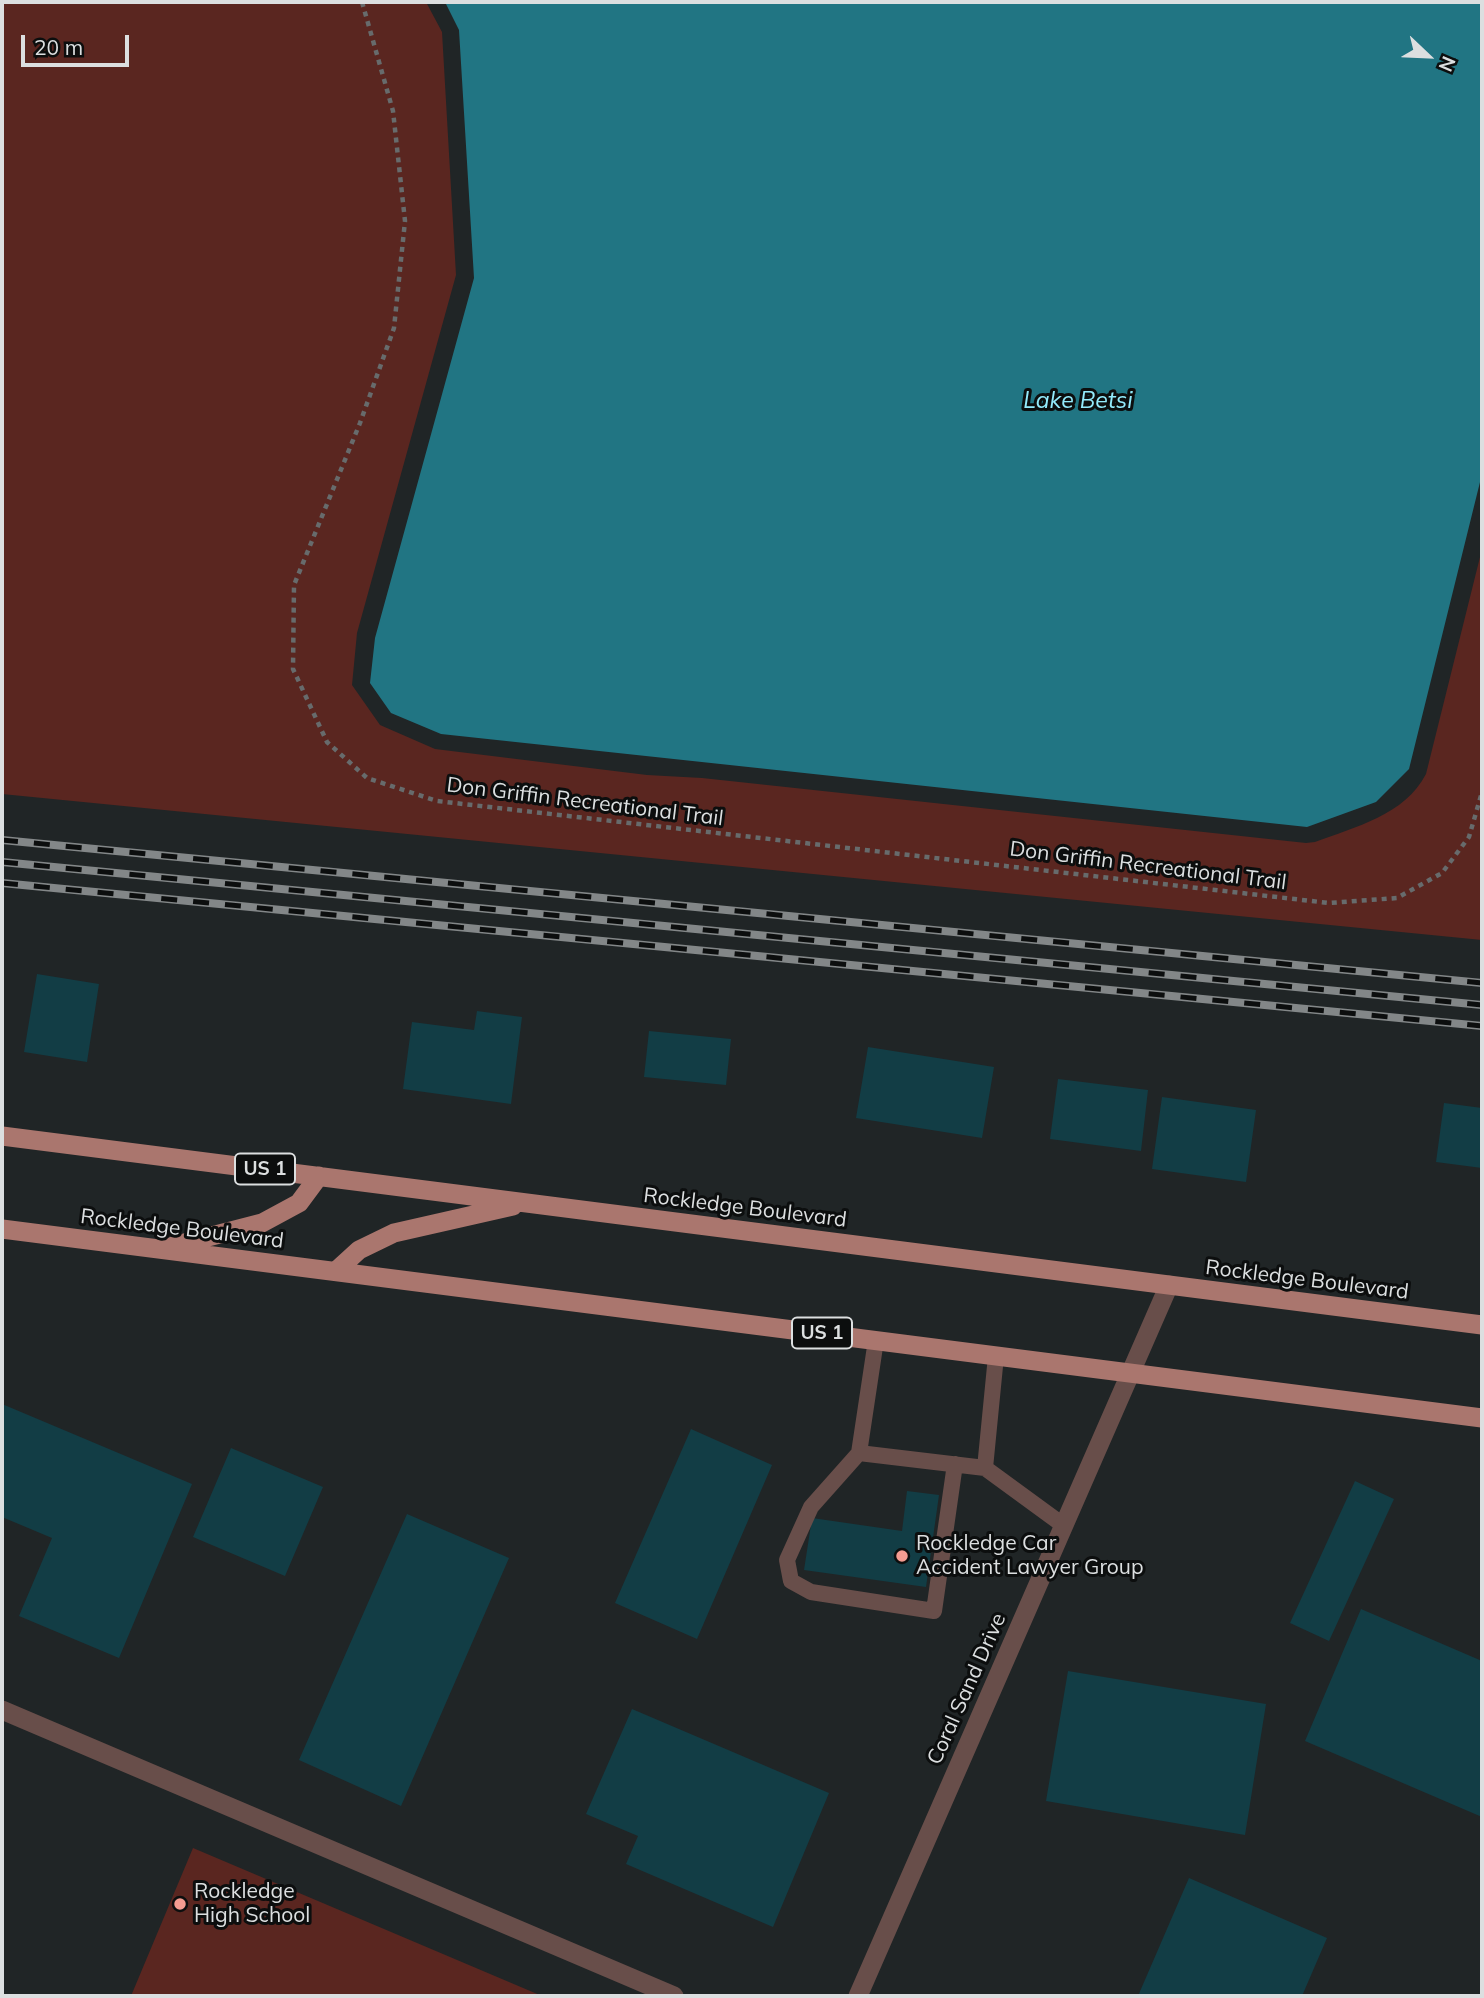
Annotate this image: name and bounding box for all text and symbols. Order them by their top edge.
scale bar [24,21,133,65]
north arrow [1393,21,1463,91]
text: 20 m [34,34,83,60]
text: N [1433,53,1461,75]
water label: Lake Betsi [1023,387,1133,415]
street label: Don Griffin Recreational Trail [445,773,725,831]
street label: Don Griffin Recreational Trail [1008,837,1288,895]
road number: US 1 [235,1154,295,1184]
street label: Rockledge Boulevard [642,1183,848,1233]
street label: Rockledge Boulevard [79,1204,285,1254]
street label: Rockledge Boulevard [1204,1255,1410,1305]
road number: US 1 [792,1317,852,1348]
place label: Rockledge Car Accident Lawyer Group [916,1531,1144,1581]
marker: Rockledge Car Accident Lawyer Group [894,1548,910,1564]
street label: Coral Sand Drive [922,1609,1012,1769]
place label: Rockledge High School [194,1879,310,1929]
marker: Rockledge High School [172,1896,188,1912]

